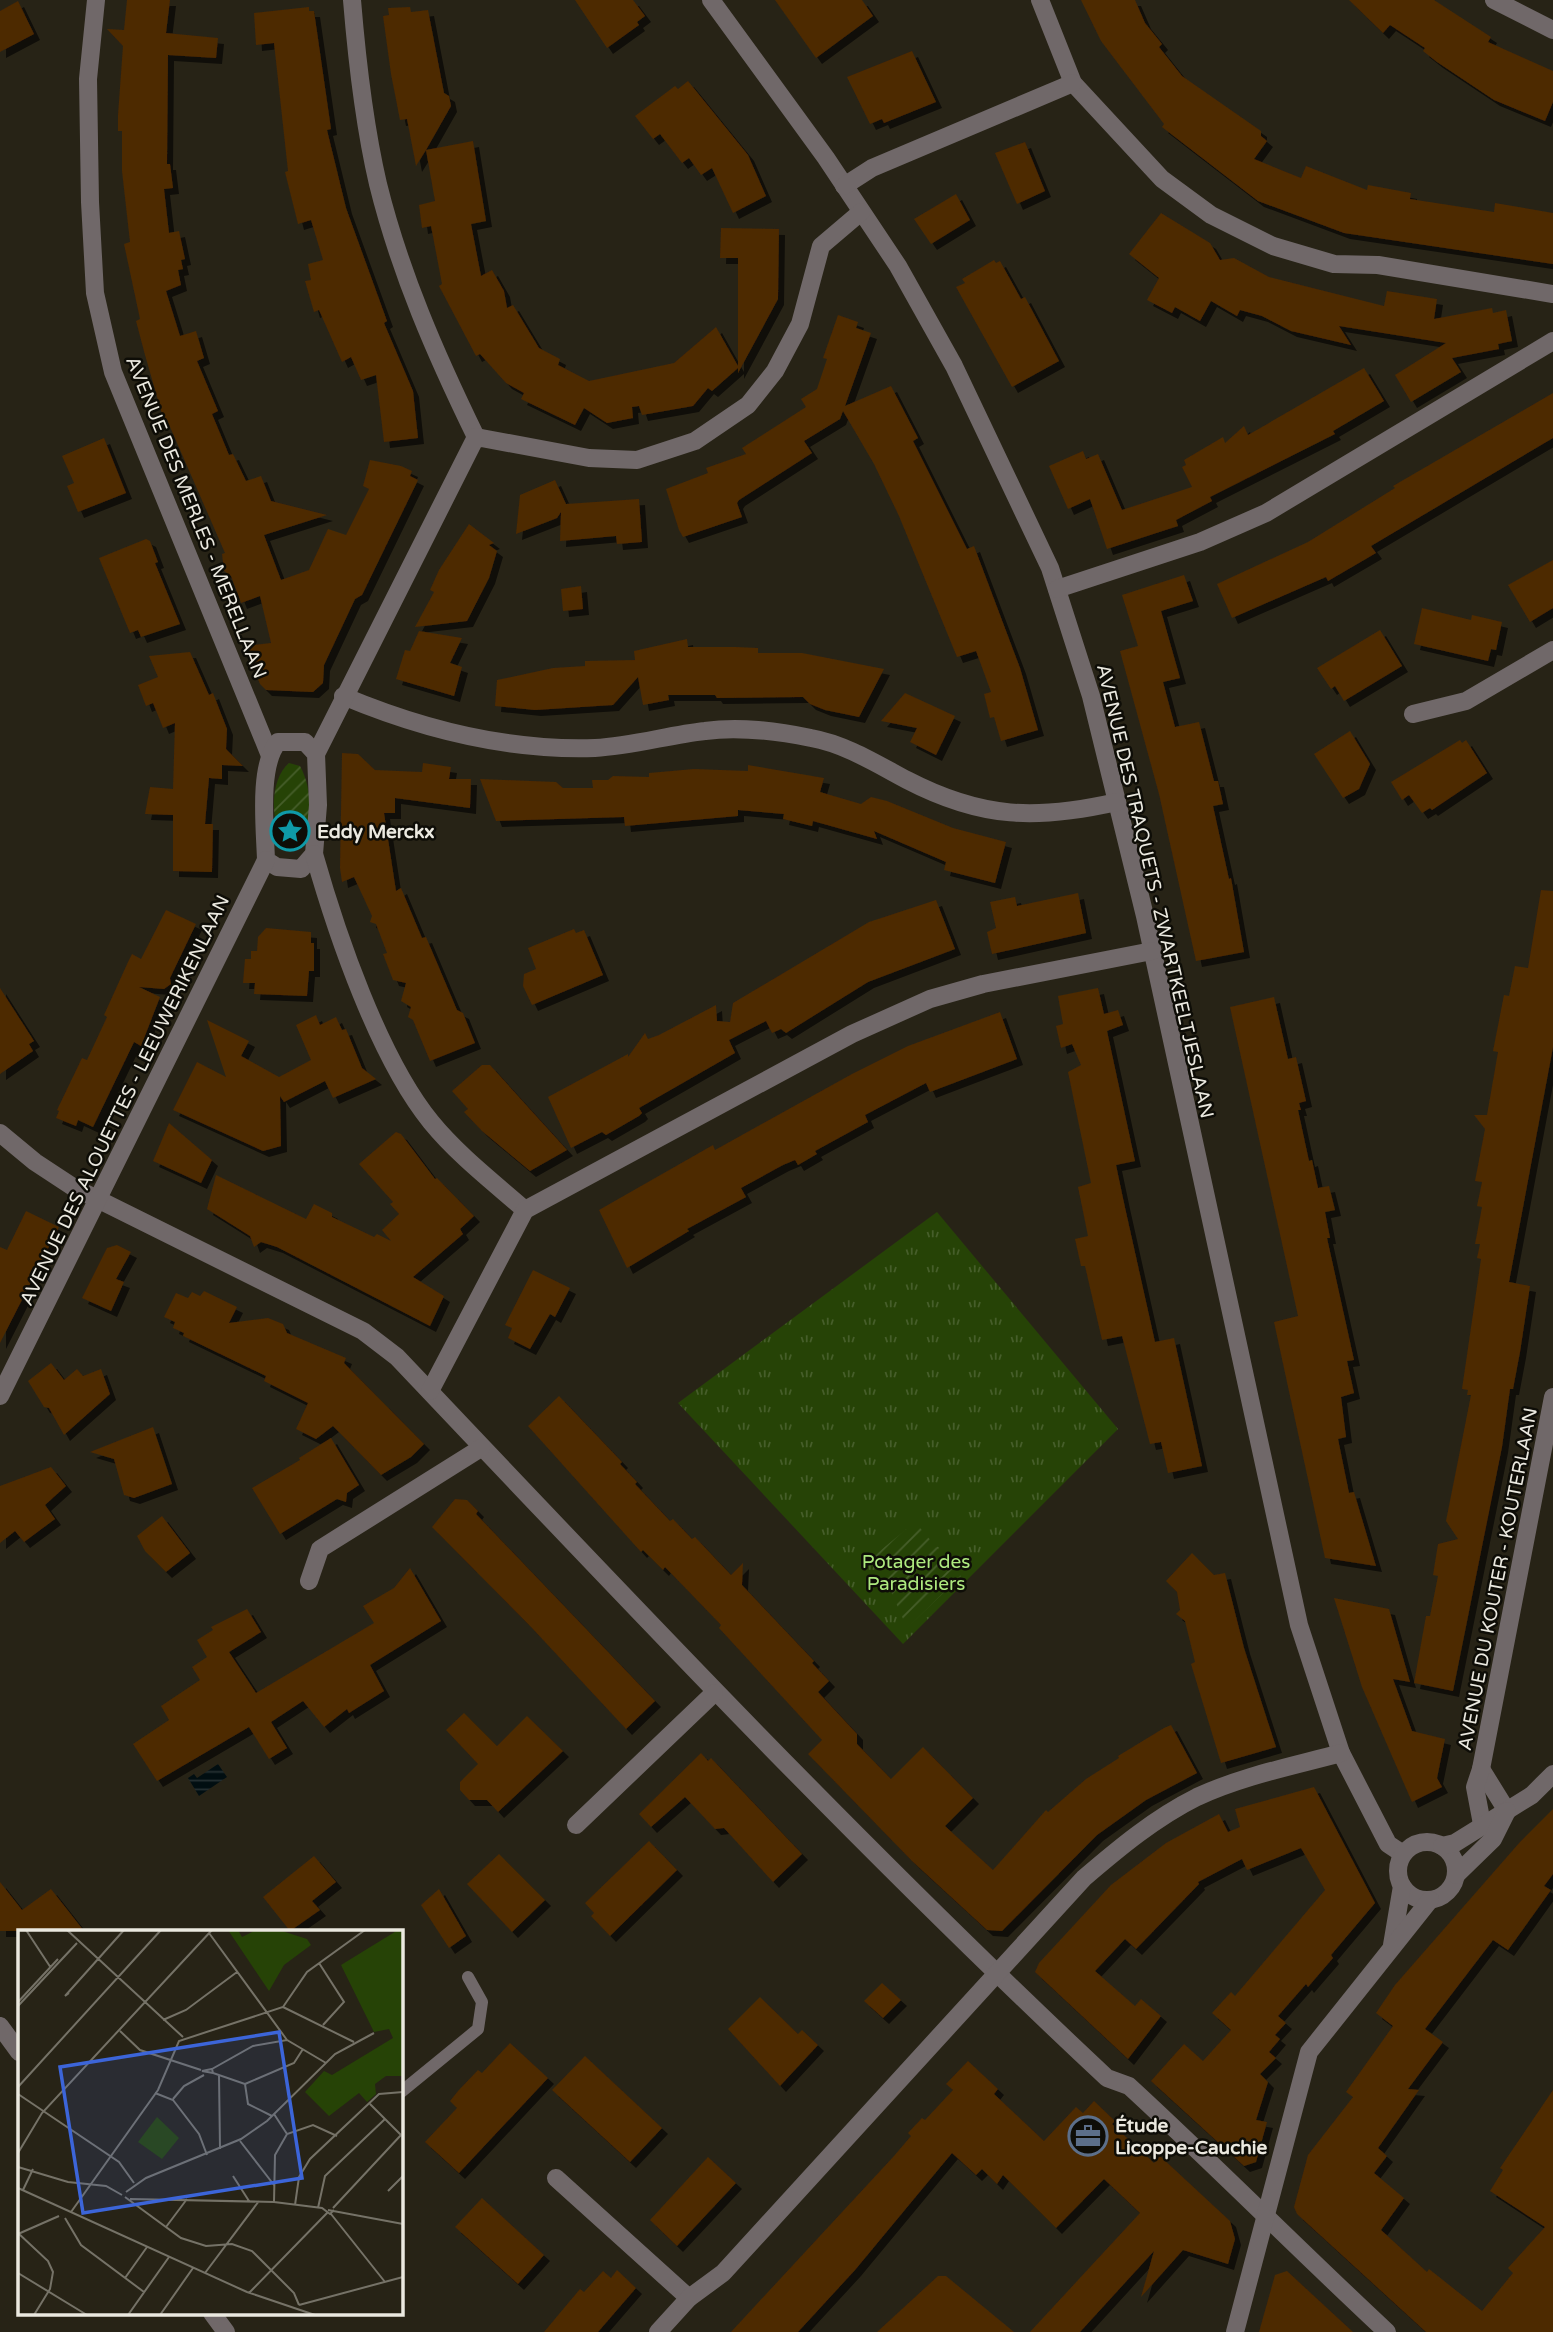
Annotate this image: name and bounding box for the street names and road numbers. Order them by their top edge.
street label: AVENUE DES MERLES - MERELLAAN [121,353,271,682]
street label: AVENUE DES TRAQUETS - ZWARTKEELTJESLAAN [1092,662,1218,1120]
street label: AVENUE DES ALOUETTES - LEEUWERIKENLAAN [16,892,234,1309]
street label: AVENUE DU KOUTER - KOUTERLAAN [1454,1406,1542,1752]

